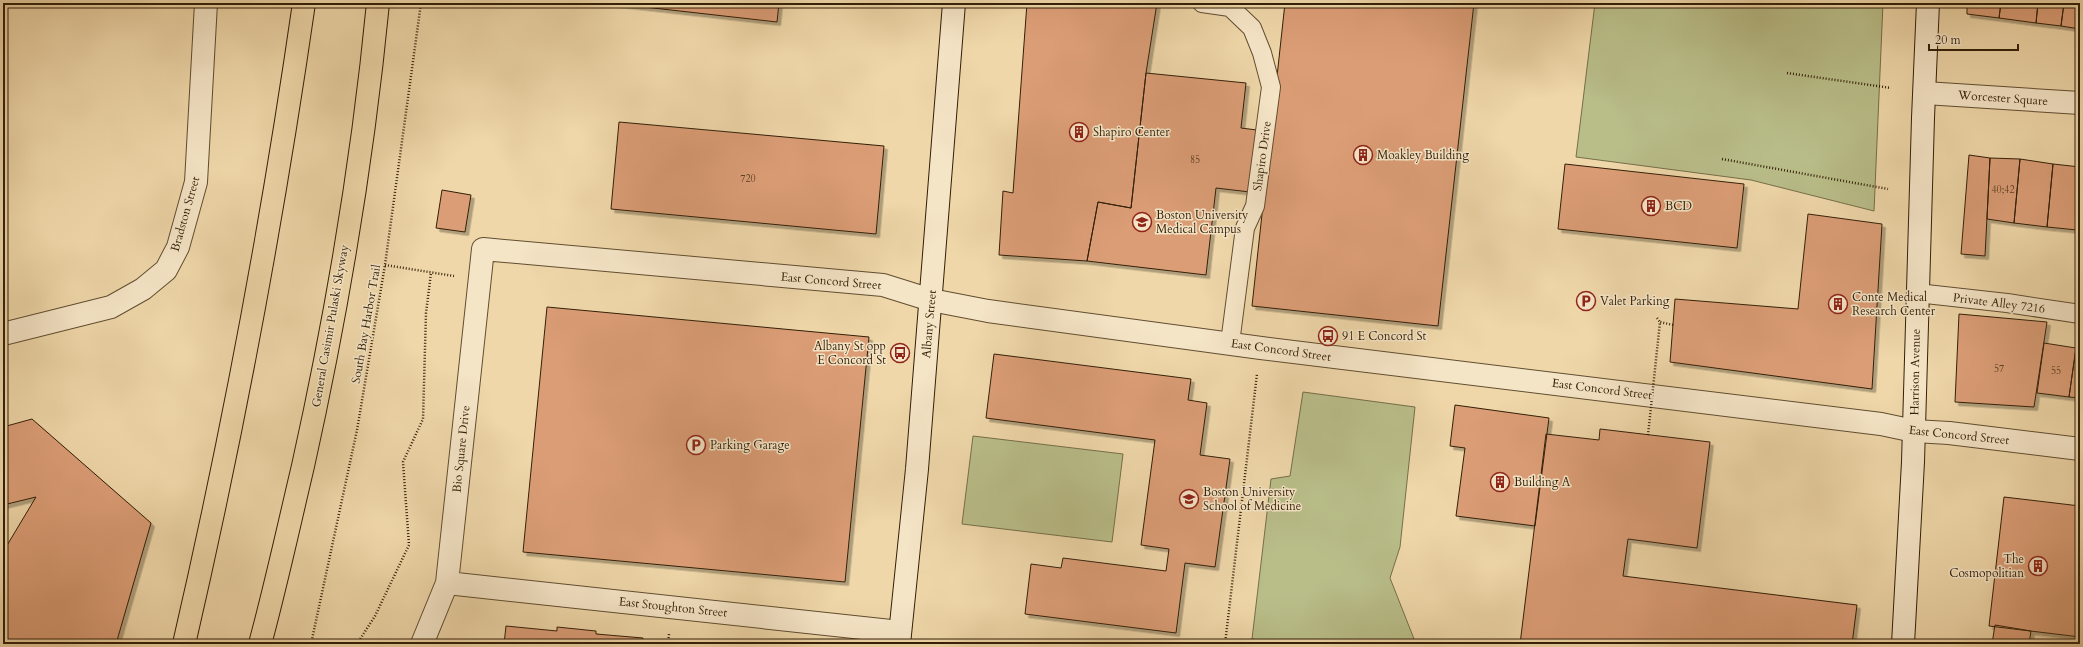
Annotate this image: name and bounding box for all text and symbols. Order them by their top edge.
scale bar [1929,26,2018,52]
text: 20 m [1935,32,1962,48]
street label: Worcester Square [1957,87,2048,109]
street label: Shapiro Drive [1249,120,1275,192]
building icon: Shapiro Center [1068,121,1090,143]
place label: Shapiro Center [1093,124,1170,140]
building icon: Moakley Building [1352,144,1374,166]
place label: Moakley Building [1377,147,1469,163]
house number: 85 [1190,153,1200,167]
house number: 720 [740,172,756,186]
street label: Bradston Street [167,174,203,253]
house number: 40;42 [1991,183,2015,197]
building icon: BCD [1640,195,1662,217]
place label: BCD [1665,198,1692,214]
place label: Boston University Medical Campus [1156,207,1249,237]
school or university icon: Boston University Medical Campus [1131,211,1153,233]
street label: General Casimir Pulaski Skyway [308,243,352,409]
street label: South Bay Harbor Trail [348,263,384,385]
street label: East Concord Street [780,269,882,293]
street label: Albany Street [918,289,940,359]
place label: Conte Medical Research Center [1852,289,1936,319]
street label: Private Alley 7216 [1952,289,2046,317]
parking icon: Valet Parking [1575,290,1597,312]
place label: Valet Parking [1600,293,1670,309]
building icon: Conte Medical Research Center [1827,293,1849,315]
bus stop icon: 91 E Concord St [1317,325,1339,347]
place label: 91 E Concord St [1342,328,1427,344]
street label: Harrison Avenue [1906,328,1924,416]
street label: East Concord Street [1230,335,1332,365]
place label: Albany St opp E Concord St [814,338,886,368]
bus stop icon: Albany St opp E Concord St [889,342,911,364]
house number: 57 [1994,362,2004,376]
house number: 55 [2051,364,2061,378]
street label: East Concord Street [1551,375,1653,403]
street label: Bio Square Drive [448,405,474,493]
street label: East Concord Street [1908,422,2010,448]
parking icon: Parking Garage [685,434,707,456]
place label: Parking Garage [710,437,790,453]
building icon: Building A [1489,471,1511,493]
place label: Building A [1514,474,1571,490]
place label: Boston University School of Medicine [1203,484,1301,514]
school or university icon: Boston University School of Medicine [1178,488,1200,510]
place label: The Cosmopolitian [1949,551,2024,581]
building icon: The Cosmopolitian [2027,555,2049,577]
street label: East Stoughton Street [618,593,728,621]

